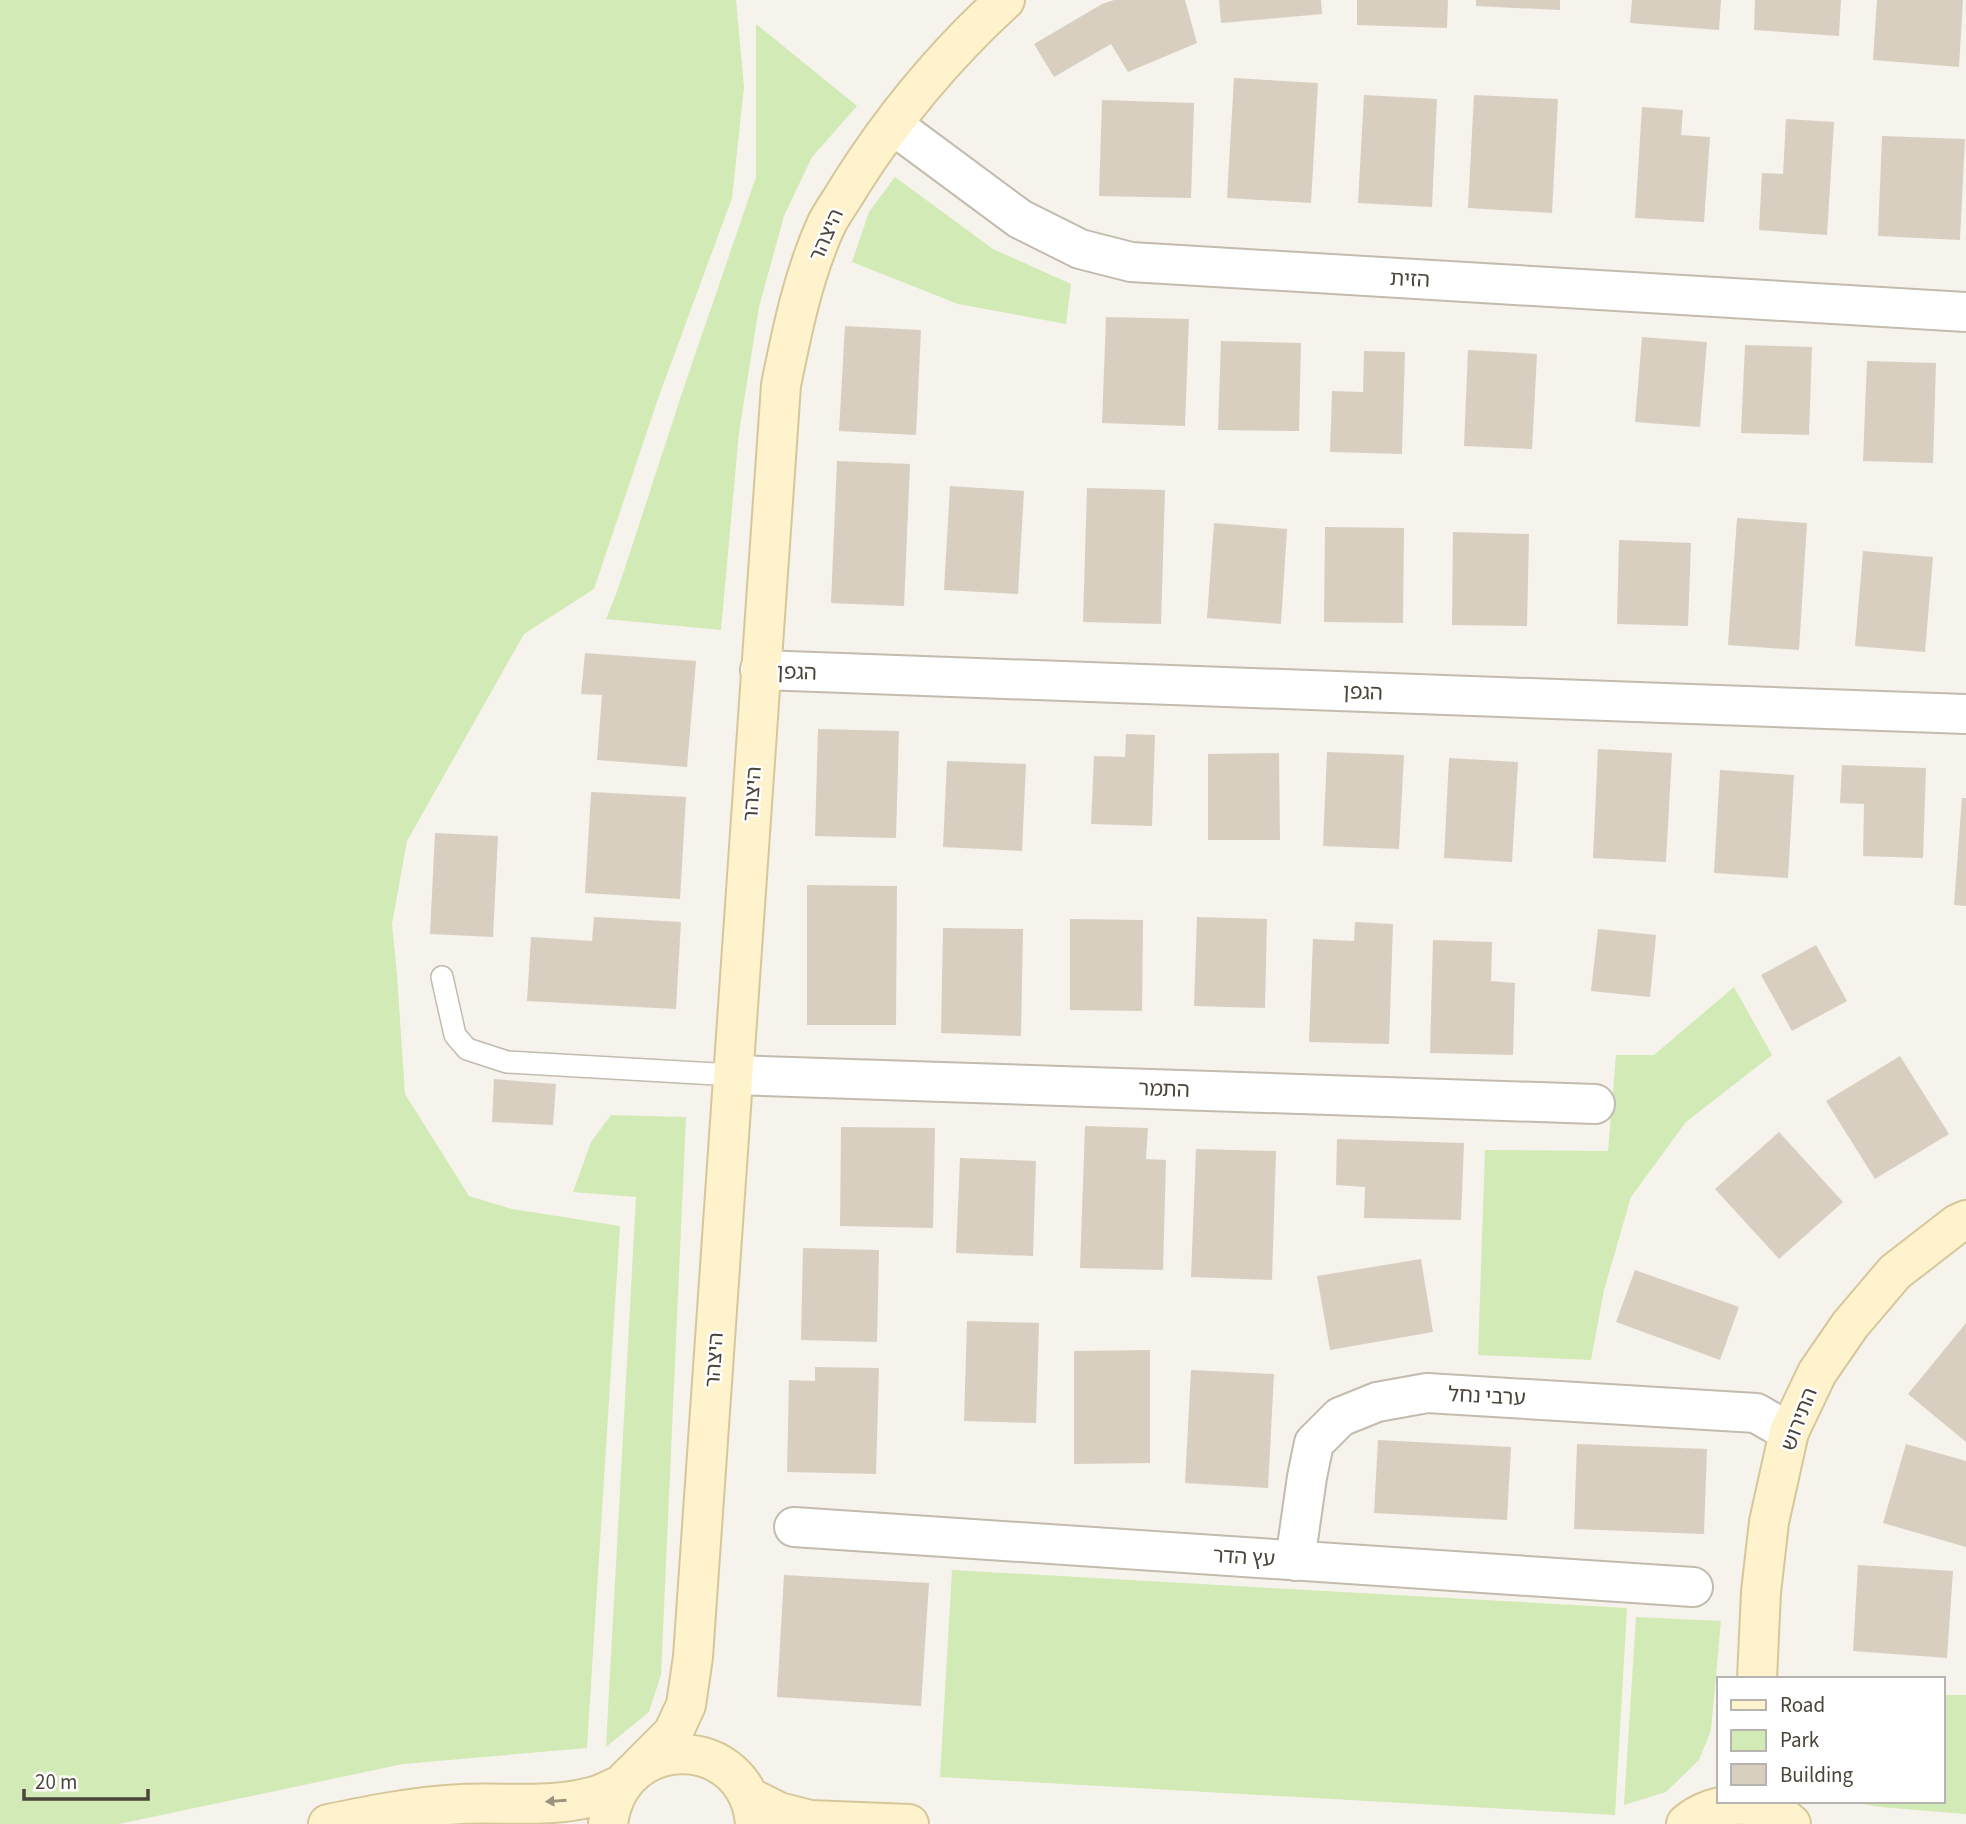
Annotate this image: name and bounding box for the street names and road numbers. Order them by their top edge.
street label: היצהר [801,204,851,266]
street label: הזית [1389,263,1431,295]
street label: הגפן [776,656,818,688]
street label: הגפן [1342,676,1384,708]
street label: היצהר [735,765,769,823]
street label: התמר [1138,1073,1190,1105]
street label: היצהר [697,1331,731,1389]
street label: ערבי נחל [1447,1379,1527,1413]
street label: התירוש [1773,1383,1825,1455]
street label: עץ הדר [1212,1540,1276,1574]

